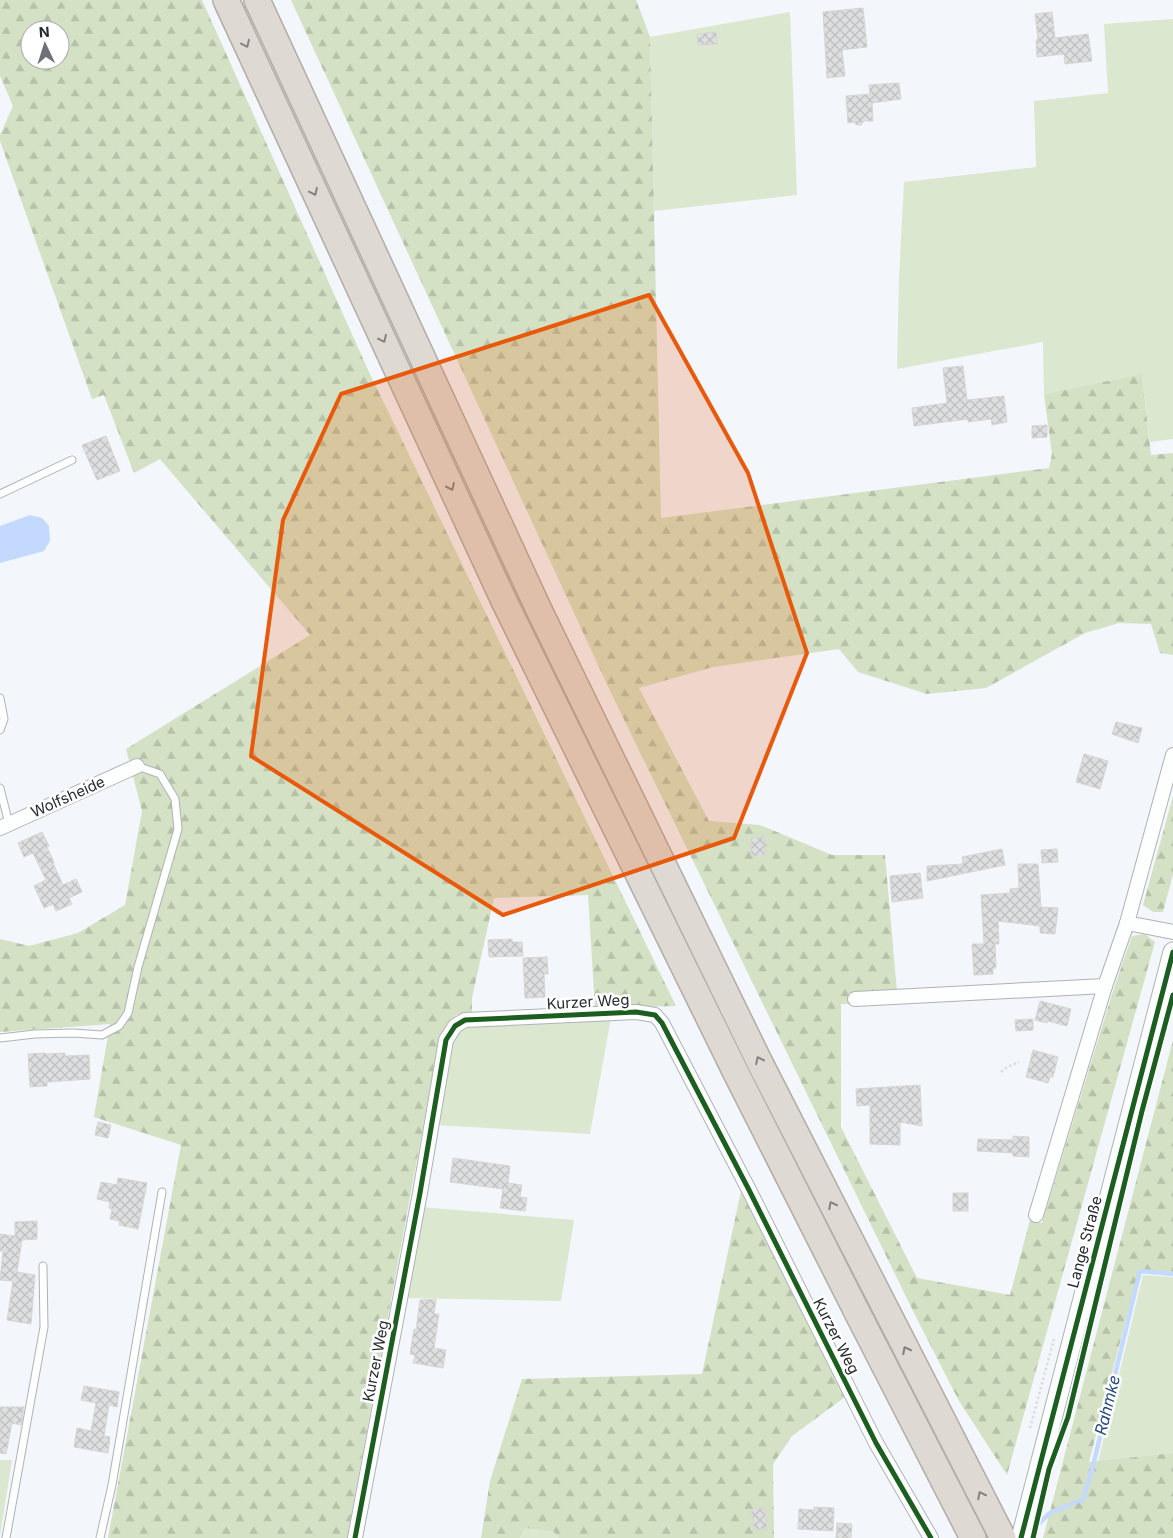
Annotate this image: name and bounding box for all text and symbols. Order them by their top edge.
north arrow [20,20,70,70]
text: N [38,23,50,40]
one-way arrow [240,39,251,48]
one-way arrow [308,187,319,196]
one-way arrow [376,334,387,343]
one-way arrow [445,482,455,491]
street label: Wolfsheide [28,772,108,821]
street label: Kurzer Weg [546,990,630,1013]
one-way arrow [755,1057,765,1066]
street label: Lange Straße [1063,1194,1106,1290]
one-way arrow [829,1202,839,1211]
street label: Kurzer Weg [809,1295,864,1377]
street label: Kurzer Weg [358,1318,393,1403]
one-way arrow [902,1346,912,1355]
water label: Rahmke [1090,1373,1124,1437]
one-way arrow [977,1491,987,1500]

